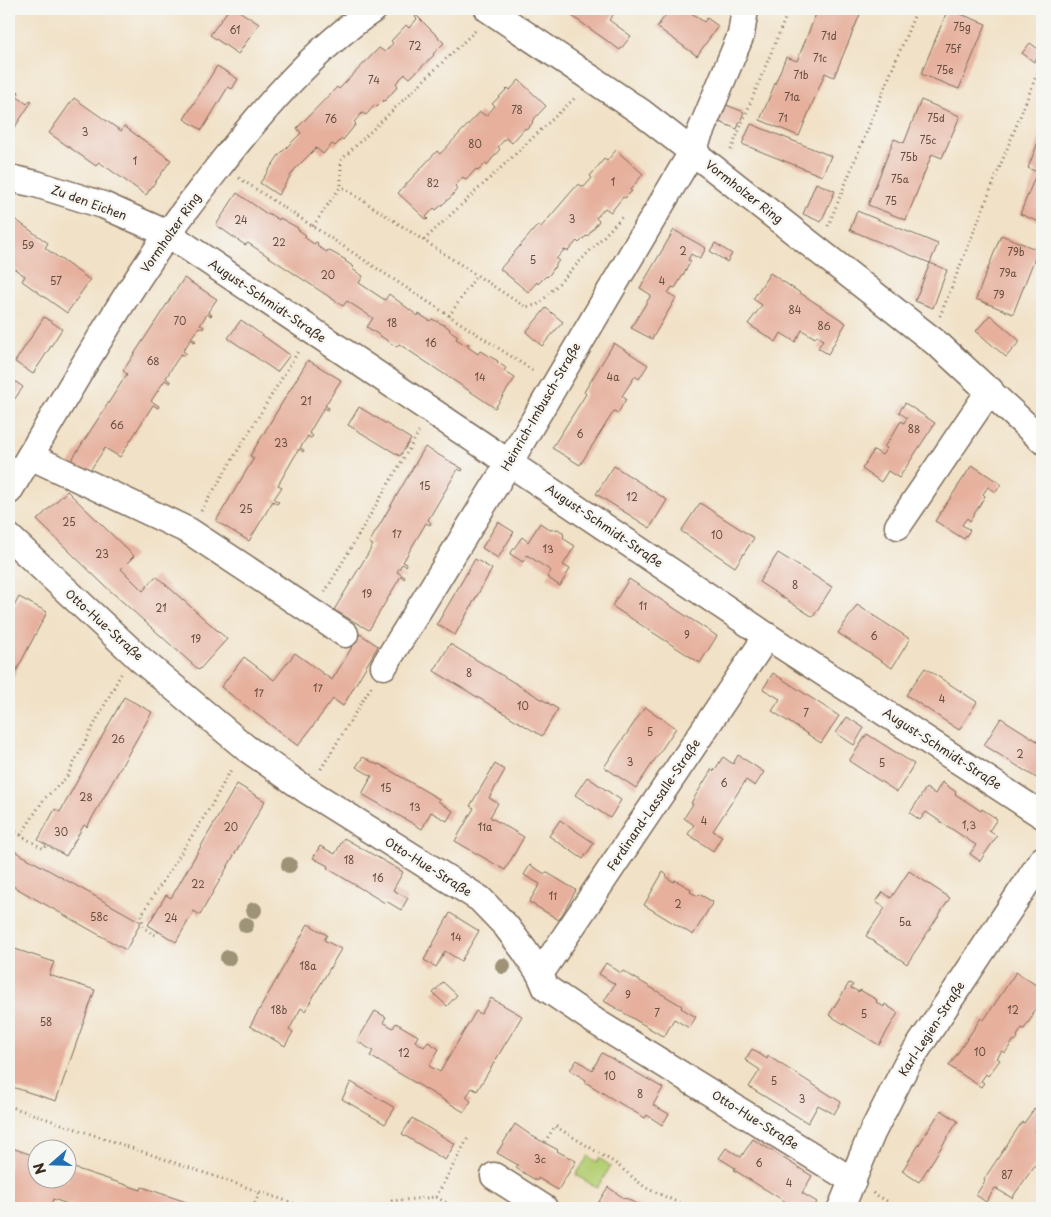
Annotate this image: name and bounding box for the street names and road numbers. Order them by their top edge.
street label: Vormholzer Ring [702,155,787,227]
street label: Zu den Eichen [49,180,130,224]
street label: Vormholzer Ring [136,189,205,276]
street label: August-Schmidt-Straße [205,254,330,346]
street label: Heinrich-Imbusch-Straße [496,339,584,474]
street label: August-Schmidt-Straße [542,479,667,571]
street label: Otto-Hue-Straße [62,584,148,664]
street label: August-Schmidt-Straße [880,703,1005,793]
street label: Ferdinand-Lassalle-Straße [602,735,704,874]
street label: Otto-Hue-Straße [382,832,475,900]
street label: Karl-Legien-Straße [894,977,969,1079]
street label: Otto-Hue-Straße [709,1085,802,1153]

